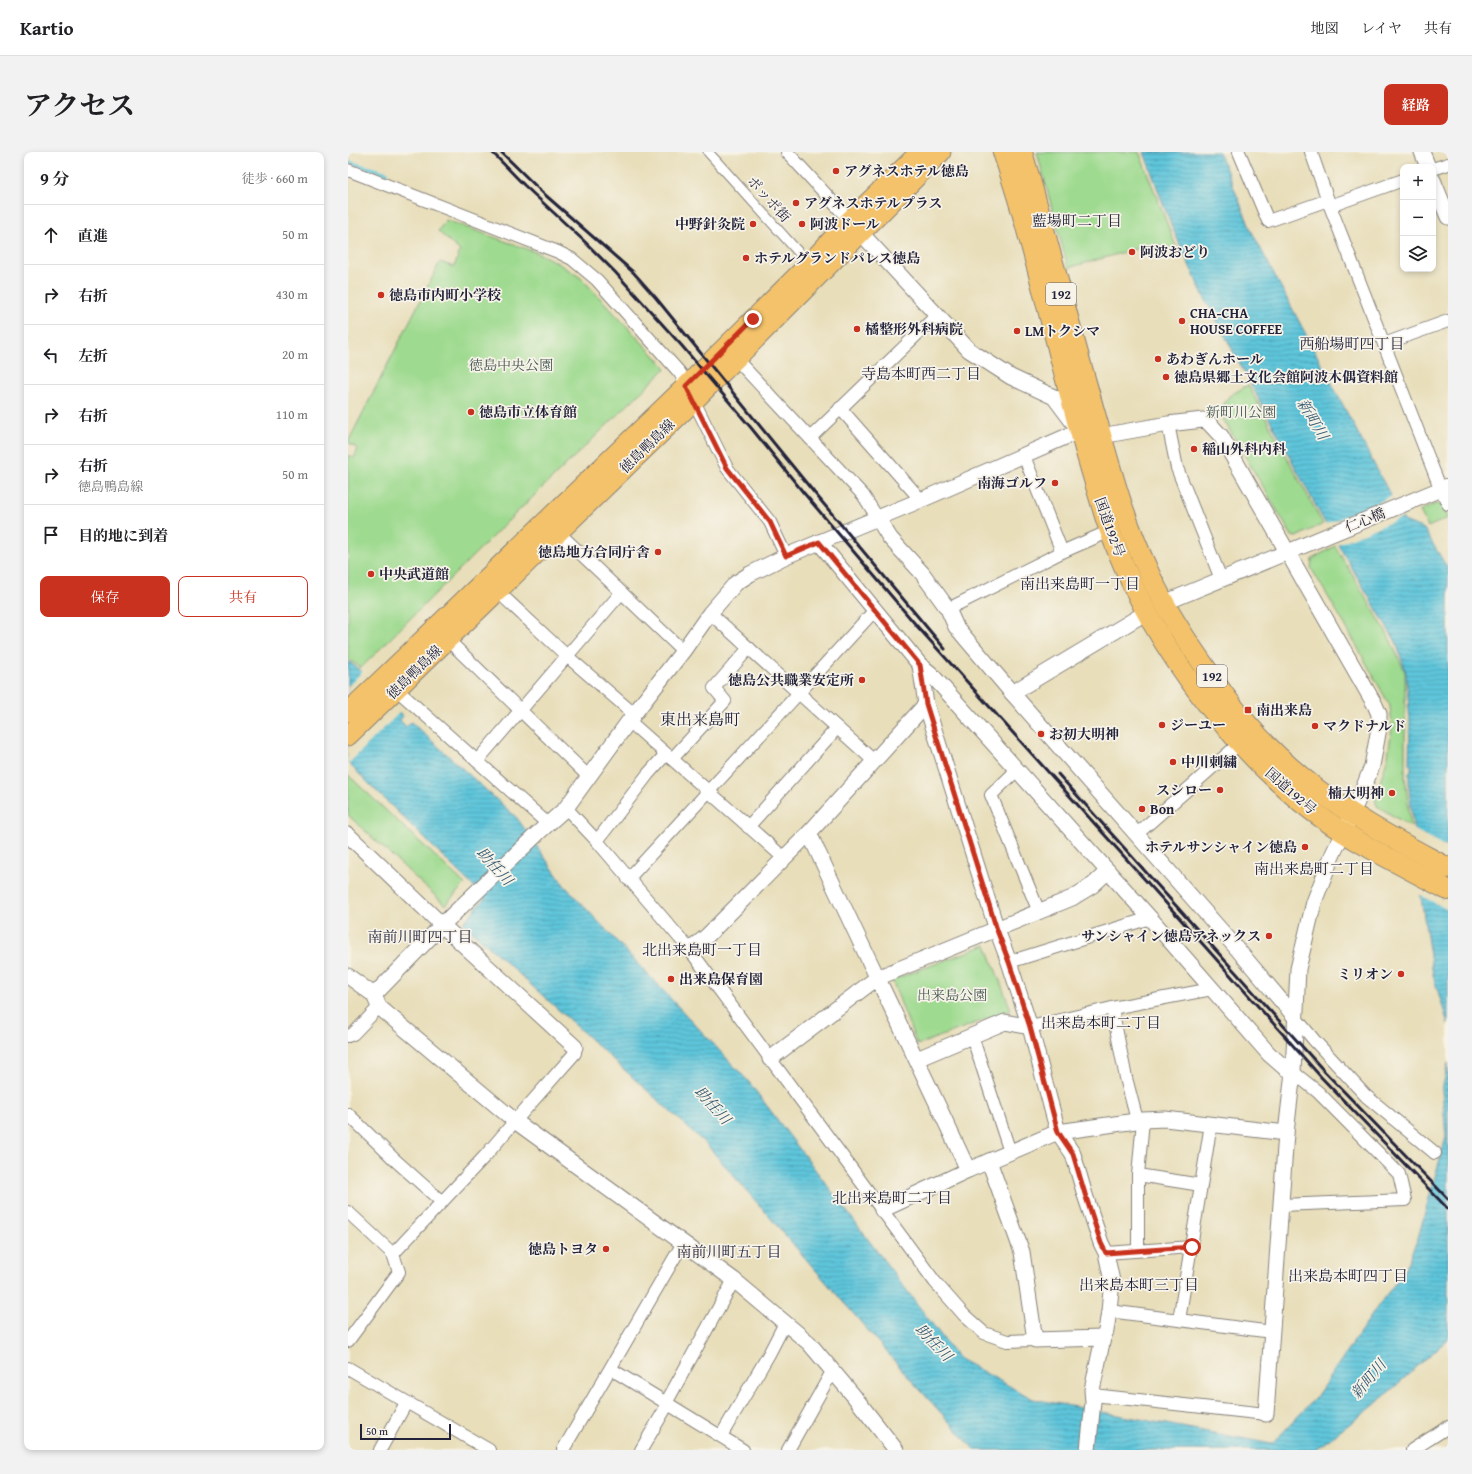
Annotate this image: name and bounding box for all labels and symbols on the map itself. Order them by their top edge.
place label: アグネスホテル徳島 [844,161,969,181]
marker: アグネスホテル徳島 [831,166,841,176]
street label: ポッポ街 [743,172,795,226]
place label: アグネスホテルプラス [804,193,942,213]
marker: アグネスホテルプラス [791,198,801,208]
district label: 藍場町二丁目 [1032,210,1122,231]
place label: 中野針灸院 [675,214,745,234]
place label: 阿波ドール [810,214,880,234]
marker: 中野針灸院 [748,219,758,229]
marker: 阿波ドール [797,219,807,229]
place label: 阿波おどり [1140,242,1210,262]
marker: 阿波おどり [1127,247,1137,257]
place label: ホテルグランドパレス徳島 [754,248,920,268]
marker: ホテルグランドパレス徳島 [741,253,751,263]
road number: 192 [1046,283,1076,305]
place label: 徳島市内町小学校 [389,285,501,305]
marker: 徳島市内町小学校 [376,290,386,300]
place label: CHA-CHA HOUSE COFFEE [1190,303,1283,339]
route end [744,310,762,328]
marker: CHA-CHA HOUSE COFFEE [1177,316,1187,326]
place label: 橘整形外科病院 [865,319,963,339]
place label: LMトクシマ [1025,321,1100,341]
marker: 橘整形外科病院 [852,324,862,334]
marker: LMトクシマ [1012,326,1022,336]
district label: 西船場町四丁目 [1299,333,1405,354]
place label: あわぎんホール [1166,349,1264,369]
marker: あわぎんホール [1153,354,1163,364]
park label: 徳島中央公園 [469,355,553,375]
district label: 寺島本町西二丁目 [861,363,981,384]
place label: 徳島県郷土文化会館阿波木偶資料館 [1174,367,1398,387]
marker: 徳島県郷土文化会館阿波木偶資料館 [1161,372,1171,382]
water label: 新町川 [1292,394,1335,445]
place label: 徳島市立体育館 [479,402,577,422]
park label: 新町川公園 [1206,402,1276,422]
marker: 徳島市立体育館 [466,407,476,417]
street label: 徳島鴨島線 [615,414,679,478]
place label: 稲山外科内科 [1202,439,1287,459]
marker: 稲山外科内科 [1189,444,1199,454]
place label: 南海ゴルフ [977,473,1047,493]
marker: 南海ゴルフ [1050,478,1060,488]
street label: 国道192号 [1090,494,1130,560]
street label: 仁心橋 [1342,503,1388,537]
place label: 徳島地方合同庁舎 [538,542,650,562]
marker: 徳島地方合同庁舎 [653,547,663,557]
place label: 中央武道館 [379,564,449,584]
marker: 中央武道館 [366,569,376,579]
district label: 南出来島町一丁目 [1020,573,1140,594]
street label: 徳島鴨島線 [382,640,446,704]
road number: 192 [1197,665,1227,687]
place label: 徳島公共職業安定所 [728,670,854,690]
marker: 徳島公共職業安定所 [857,675,867,685]
place label: 南出来島 [1256,700,1312,720]
marker: 南出来島 [1243,705,1253,715]
district label: 東出来島町 [660,707,740,731]
place label: ジーユー [1170,715,1226,735]
place label: マクドナルド [1323,716,1406,736]
marker: ジーユー [1157,720,1167,730]
marker: マクドナルド [1310,721,1320,731]
place label: お初大明神 [1049,724,1119,744]
marker: お初大明神 [1036,729,1046,739]
place label: 中川刺繍 [1181,752,1237,772]
marker: 中川刺繍 [1168,757,1178,767]
street label: 国道192号 [1261,763,1321,819]
place label: スシロー [1156,780,1212,800]
place label: 楠大明神 [1328,783,1384,803]
marker: スシロー [1215,785,1225,795]
marker: 楠大明神 [1387,788,1397,798]
place label: Bon [1150,799,1175,819]
marker: Bon [1137,804,1147,814]
place label: ホテルサンシャイン徳島 [1145,837,1297,857]
water label: 助任川 [472,842,519,891]
marker: ホテルサンシャイン徳島 [1300,842,1310,852]
district label: 南出来島町二丁目 [1254,858,1374,879]
district label: 南前川町四丁目 [367,926,473,947]
place label: サンシャイン徳島アネックス [1081,926,1261,946]
marker: サンシャイン徳島アネックス [1264,931,1274,941]
district label: 北出来島町一丁目 [642,939,762,960]
place label: ミリオン [1337,964,1393,984]
place label: 出来島保育園 [679,969,763,989]
marker: ミリオン [1396,969,1406,979]
marker: 出来島保育園 [666,974,676,984]
park label: 出来島公園 [917,985,987,1005]
district label: 出来島本町二丁目 [1041,1012,1161,1033]
water label: 助任川 [690,1081,737,1130]
district label: 北出来島町二丁目 [832,1187,952,1208]
route start [1183,1238,1201,1256]
place label: 徳島トヨタ [528,1239,598,1259]
district label: 南前川町五丁目 [676,1241,782,1262]
marker: 徳島トヨタ [601,1244,611,1254]
district label: 出来島本町四丁目 [1288,1265,1408,1286]
district label: 出来島本町三丁目 [1079,1274,1199,1295]
water label: 助任川 [911,1319,959,1367]
water label: 新町川 [1345,1353,1392,1403]
scale bar [360,1422,451,1441]

